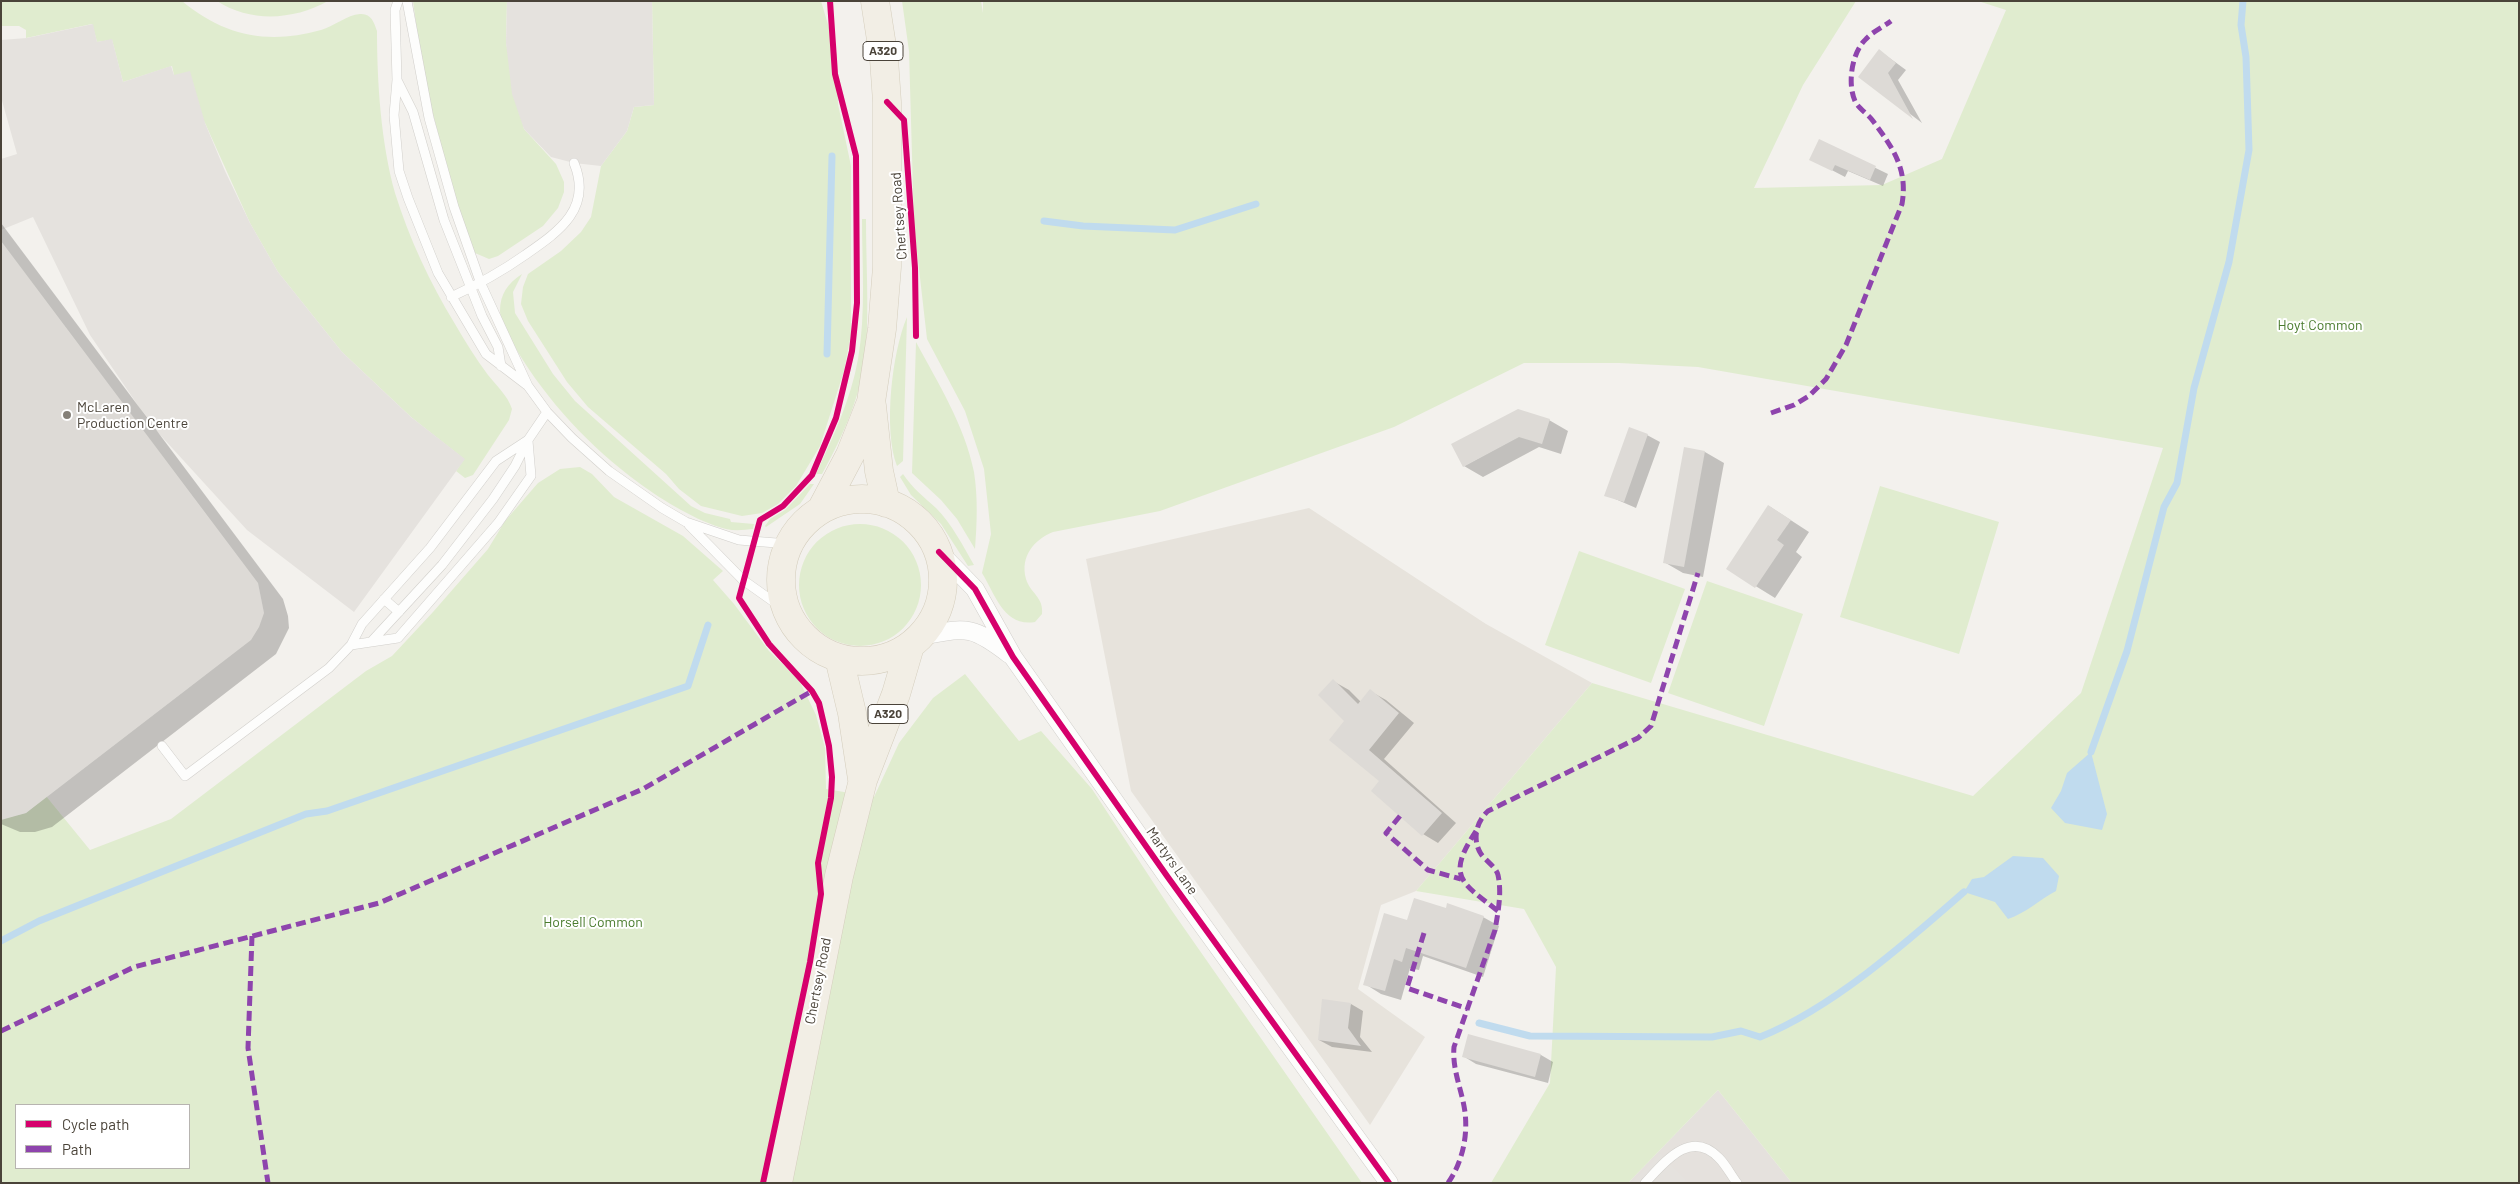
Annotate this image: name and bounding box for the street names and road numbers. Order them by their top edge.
road number: A320 [863,41,903,60]
street label: Chertsey Road [888,172,910,260]
road number: A320 [868,704,908,724]
street label: Martyrs Lane [1143,824,1201,898]
street label: Chertsey Road [801,936,835,1026]

